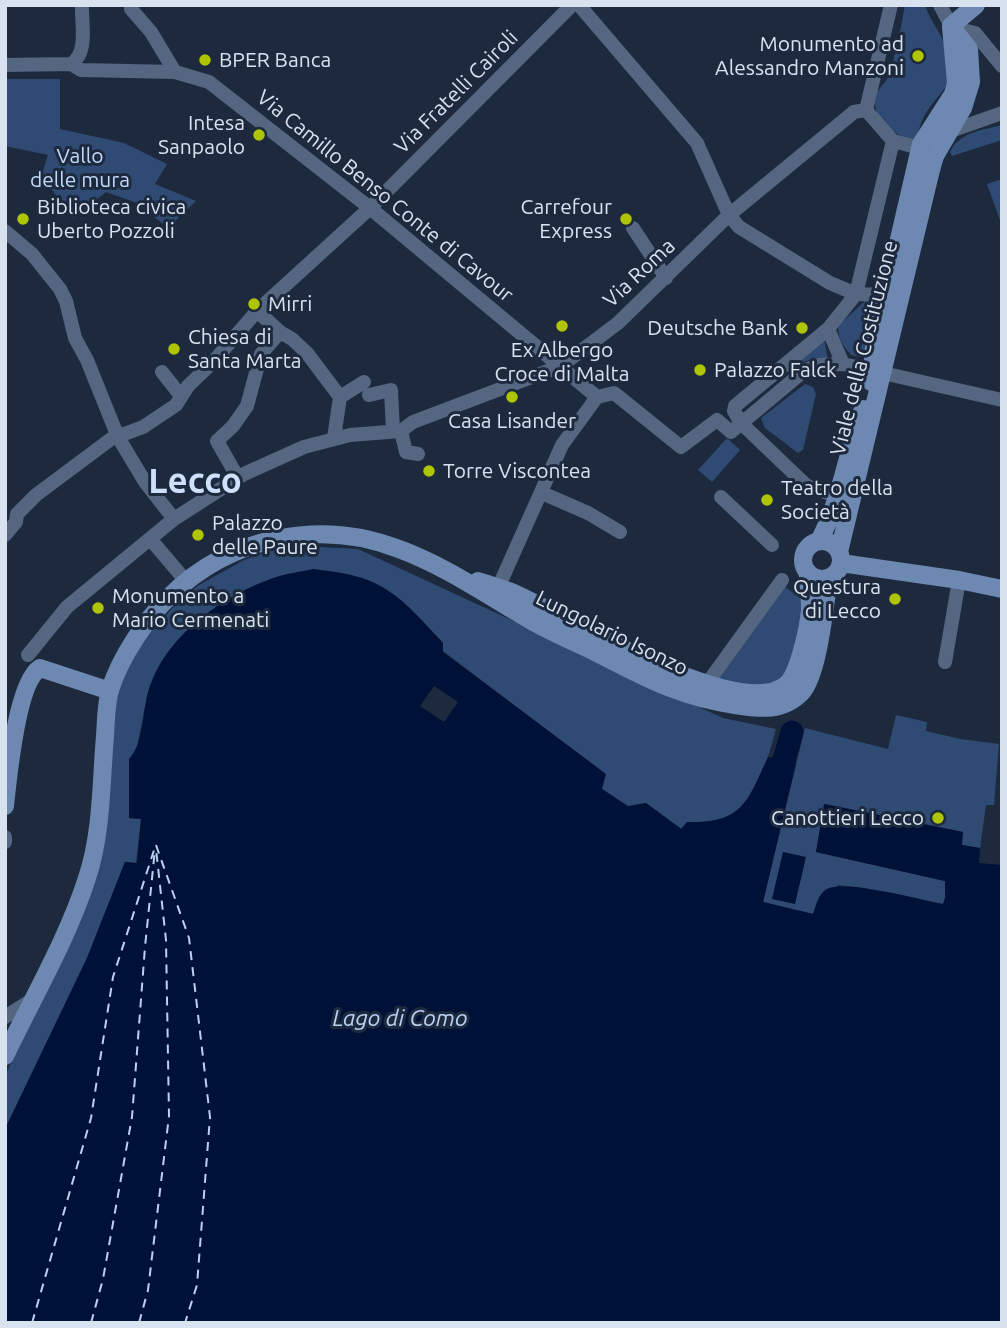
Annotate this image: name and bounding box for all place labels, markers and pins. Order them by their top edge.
place label: Monumento ad Alessandro Manzoni [715,31,904,81]
place label: BPER Banca [219,47,331,73]
marker: Monumento ad Alessandro Manzoni [910,48,926,64]
marker: BPER Banca [197,52,213,68]
place label: Intesa Sanpaolo [158,110,245,160]
marker: Intesa Sanpaolo [251,127,267,143]
place label: Biblioteca civica Uberto Pozzoli [37,194,186,244]
place label: Carrefour Express [521,194,612,244]
marker: Biblioteca civica Uberto Pozzoli [15,211,31,227]
marker: Carrefour Express [618,211,634,227]
place label: Mirri [268,291,312,317]
marker: Mirri [246,296,262,312]
place label: Deutsche Bank [647,315,788,341]
marker: Ex Albergo Croce di Malta [554,318,570,334]
marker: Deutsche Bank [794,320,810,336]
place label: Chiesa di Santa Marta [188,324,302,374]
place label: Ex Albergo Croce di Malta [495,337,629,387]
marker: Chiesa di Santa Marta [166,341,182,357]
place label: Palazzo Falck [714,357,837,383]
marker: Palazzo Falck [692,362,708,378]
marker: Casa Lisander [504,389,520,405]
place label: Casa Lisander [448,408,576,434]
place label: Torre Viscontea [443,458,591,484]
marker: Torre Viscontea [421,463,437,479]
place label: Teatro della Società [781,475,893,525]
marker: Teatro della Società [759,492,775,508]
place label: Palazzo delle Paure [212,510,318,560]
marker: Palazzo delle Paure [190,527,206,543]
place label: Questura di Lecco [793,574,881,624]
place label: Monumento a Mario Cermenati [112,583,269,633]
marker: Questura di Lecco [887,591,903,607]
marker: Monumento a Mario Cermenati [90,600,106,616]
place label: Canottieri Lecco [771,805,924,831]
marker: Canottieri Lecco [930,810,946,826]

